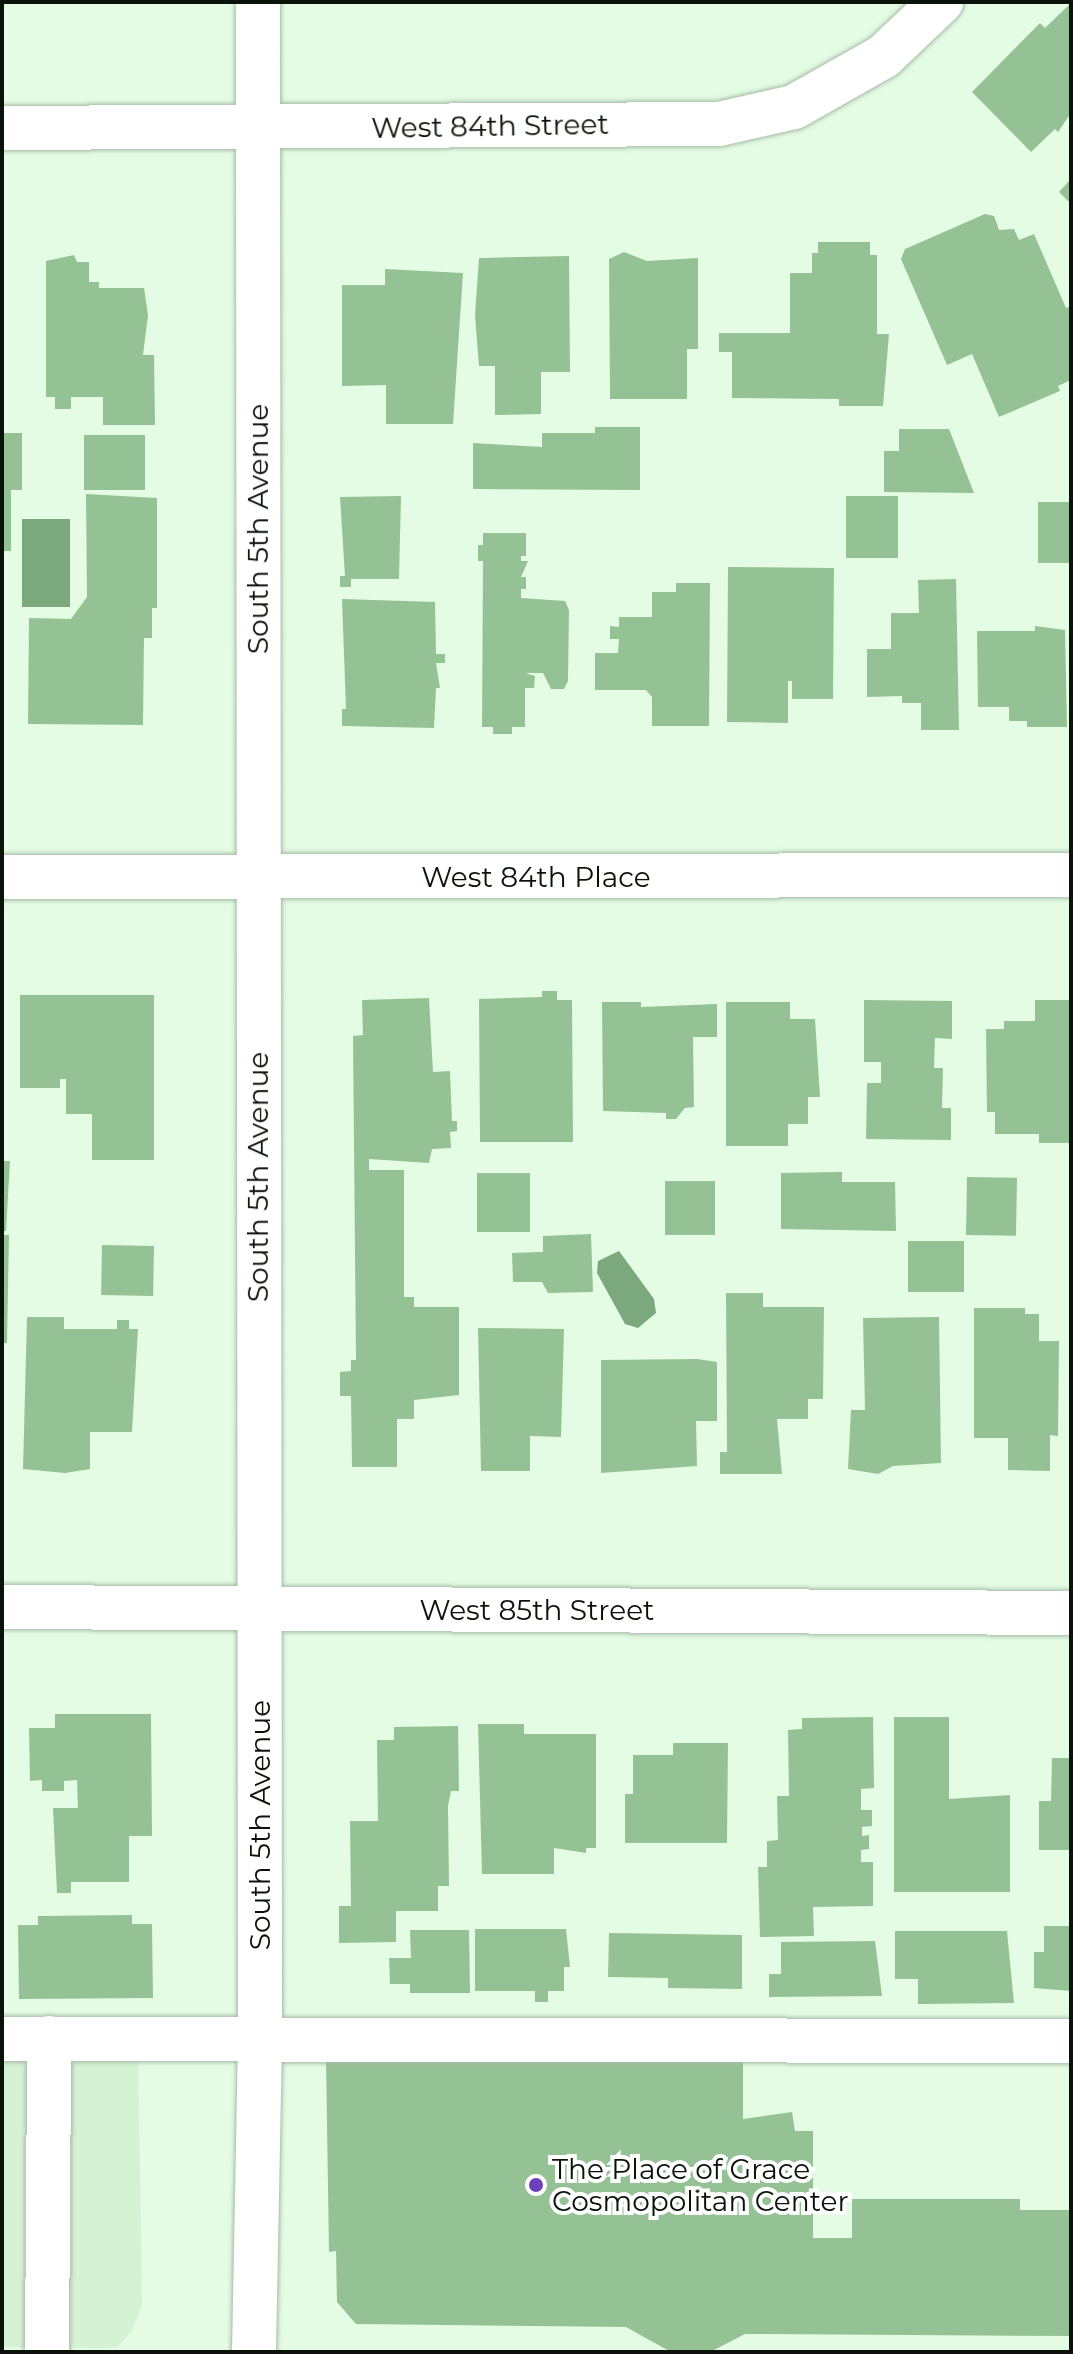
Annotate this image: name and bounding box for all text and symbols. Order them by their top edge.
street label: West 84th Street [371,107,609,145]
street label: South 5th Avenue [241,404,275,654]
street label: West 84th Place [421,860,651,894]
street label: South 5th Avenue [241,1052,275,1302]
street label: West 85th Street [420,1593,654,1627]
street label: South 5th Avenue [243,1700,277,1950]
place label: The Place of Grace Cosmopolitan Center [552,2152,849,2218]
marker: The Place of Grace Cosmopolitan Center [527,2176,545,2194]

